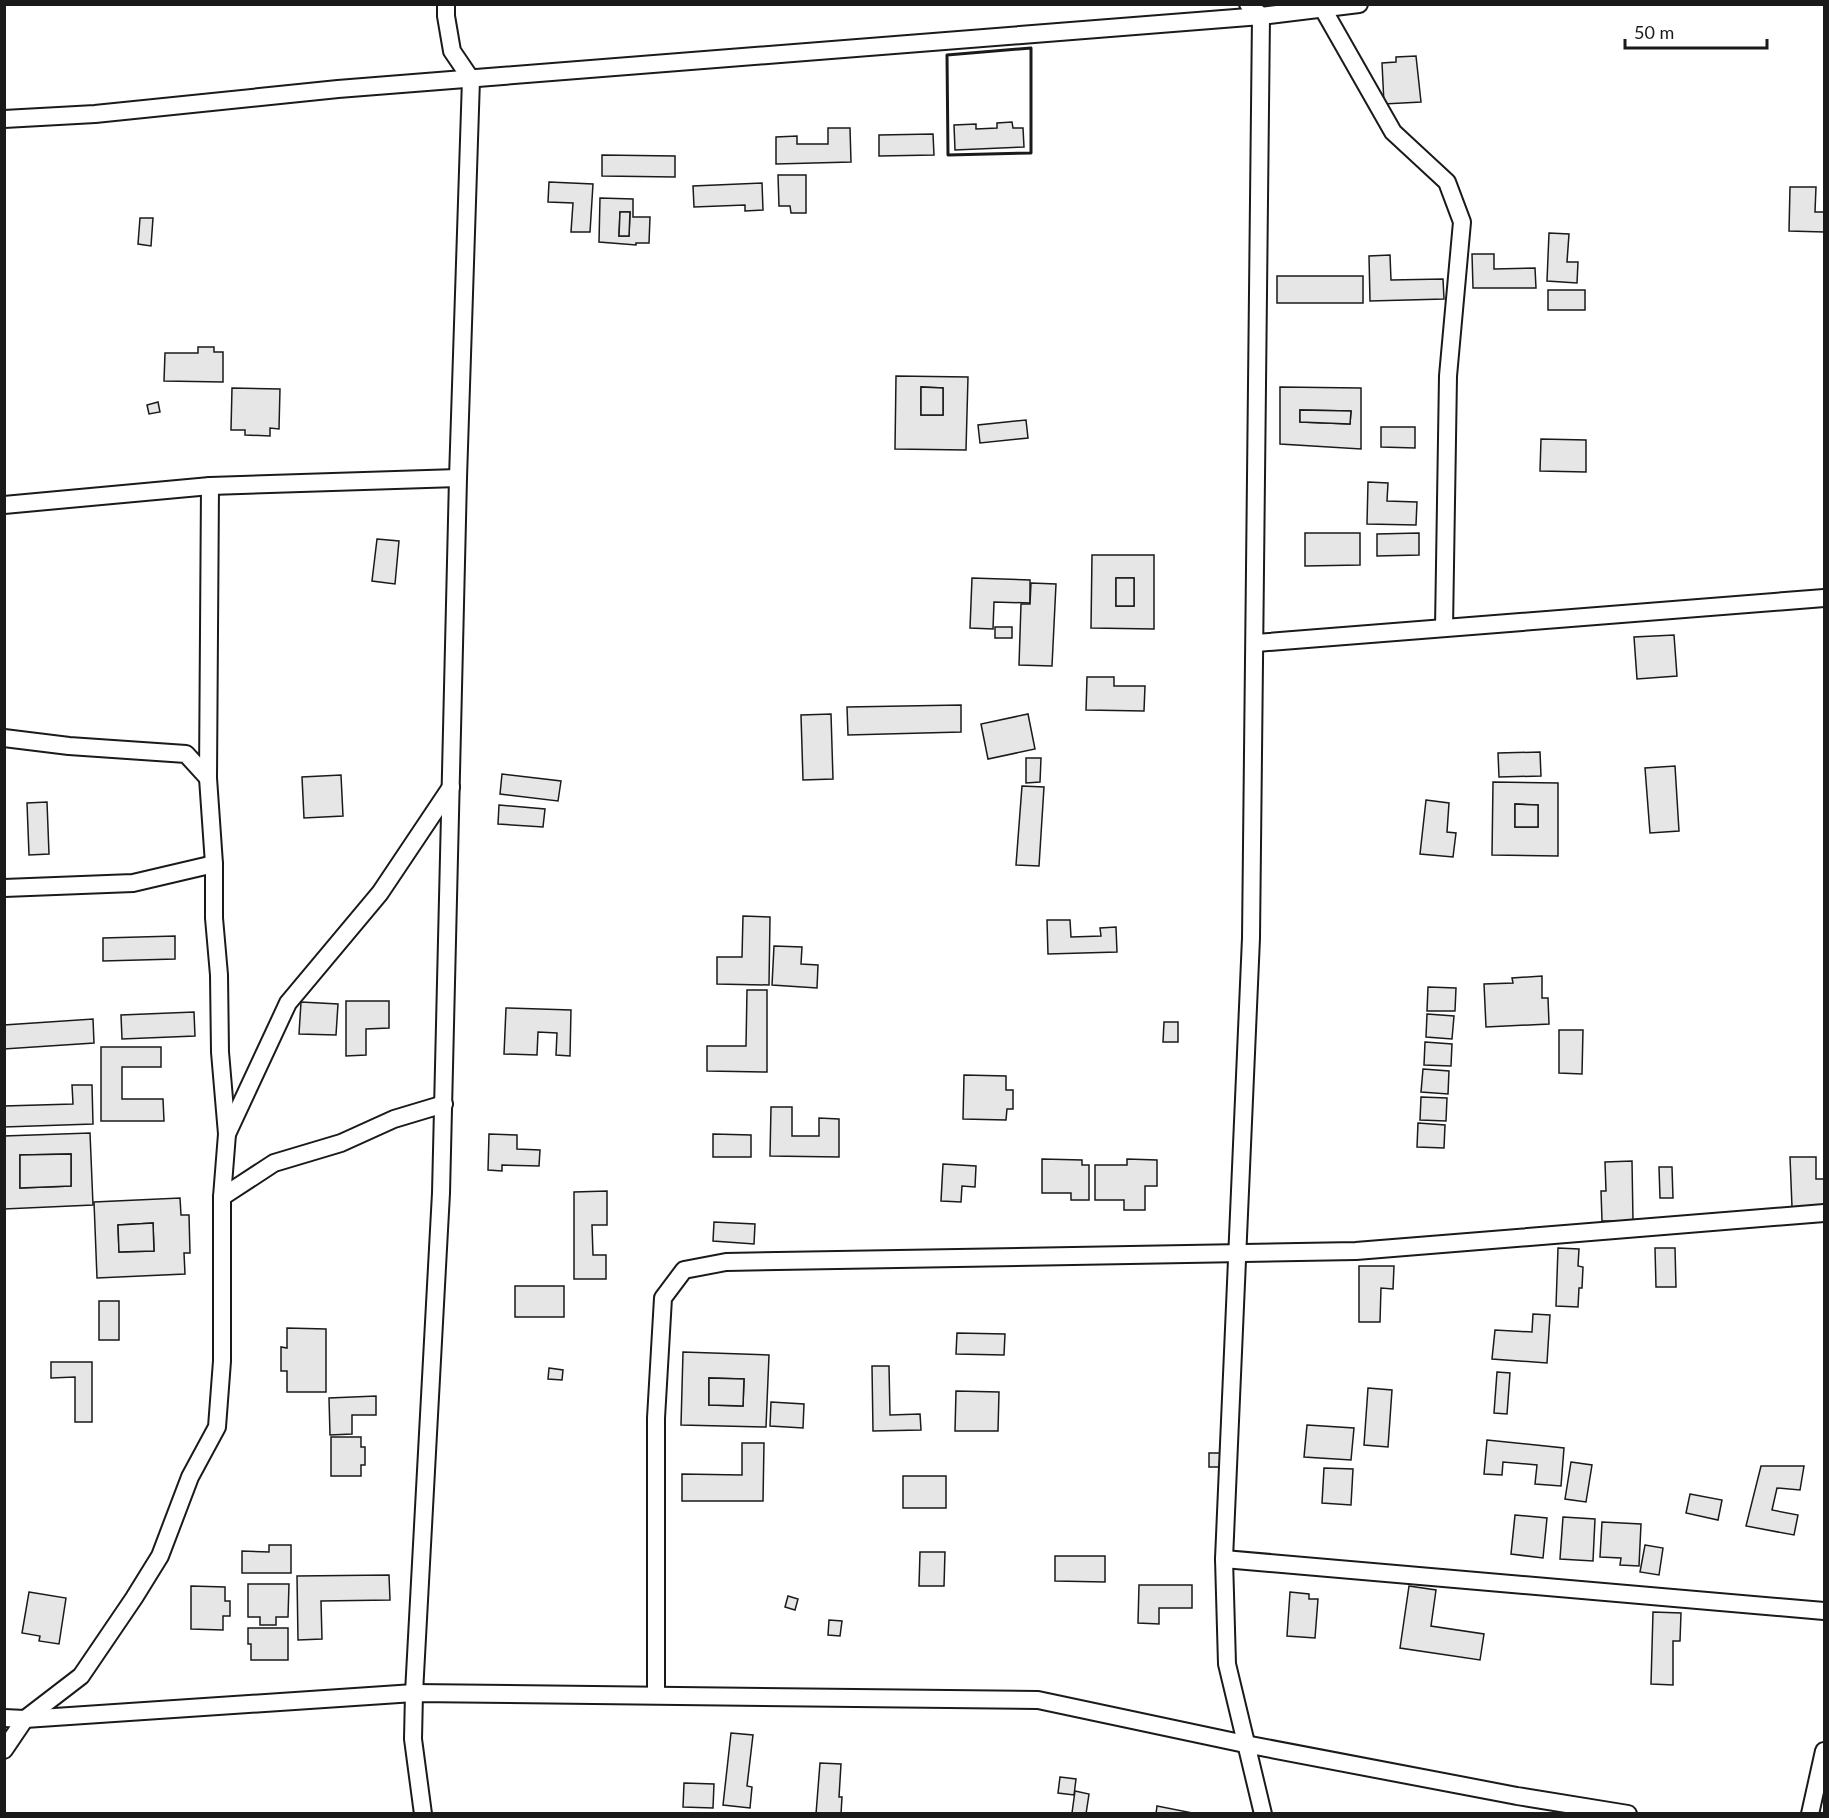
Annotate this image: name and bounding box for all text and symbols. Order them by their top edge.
scale bar [1625,12,1768,50]
text: 50 m [1634,21,1674,43]

